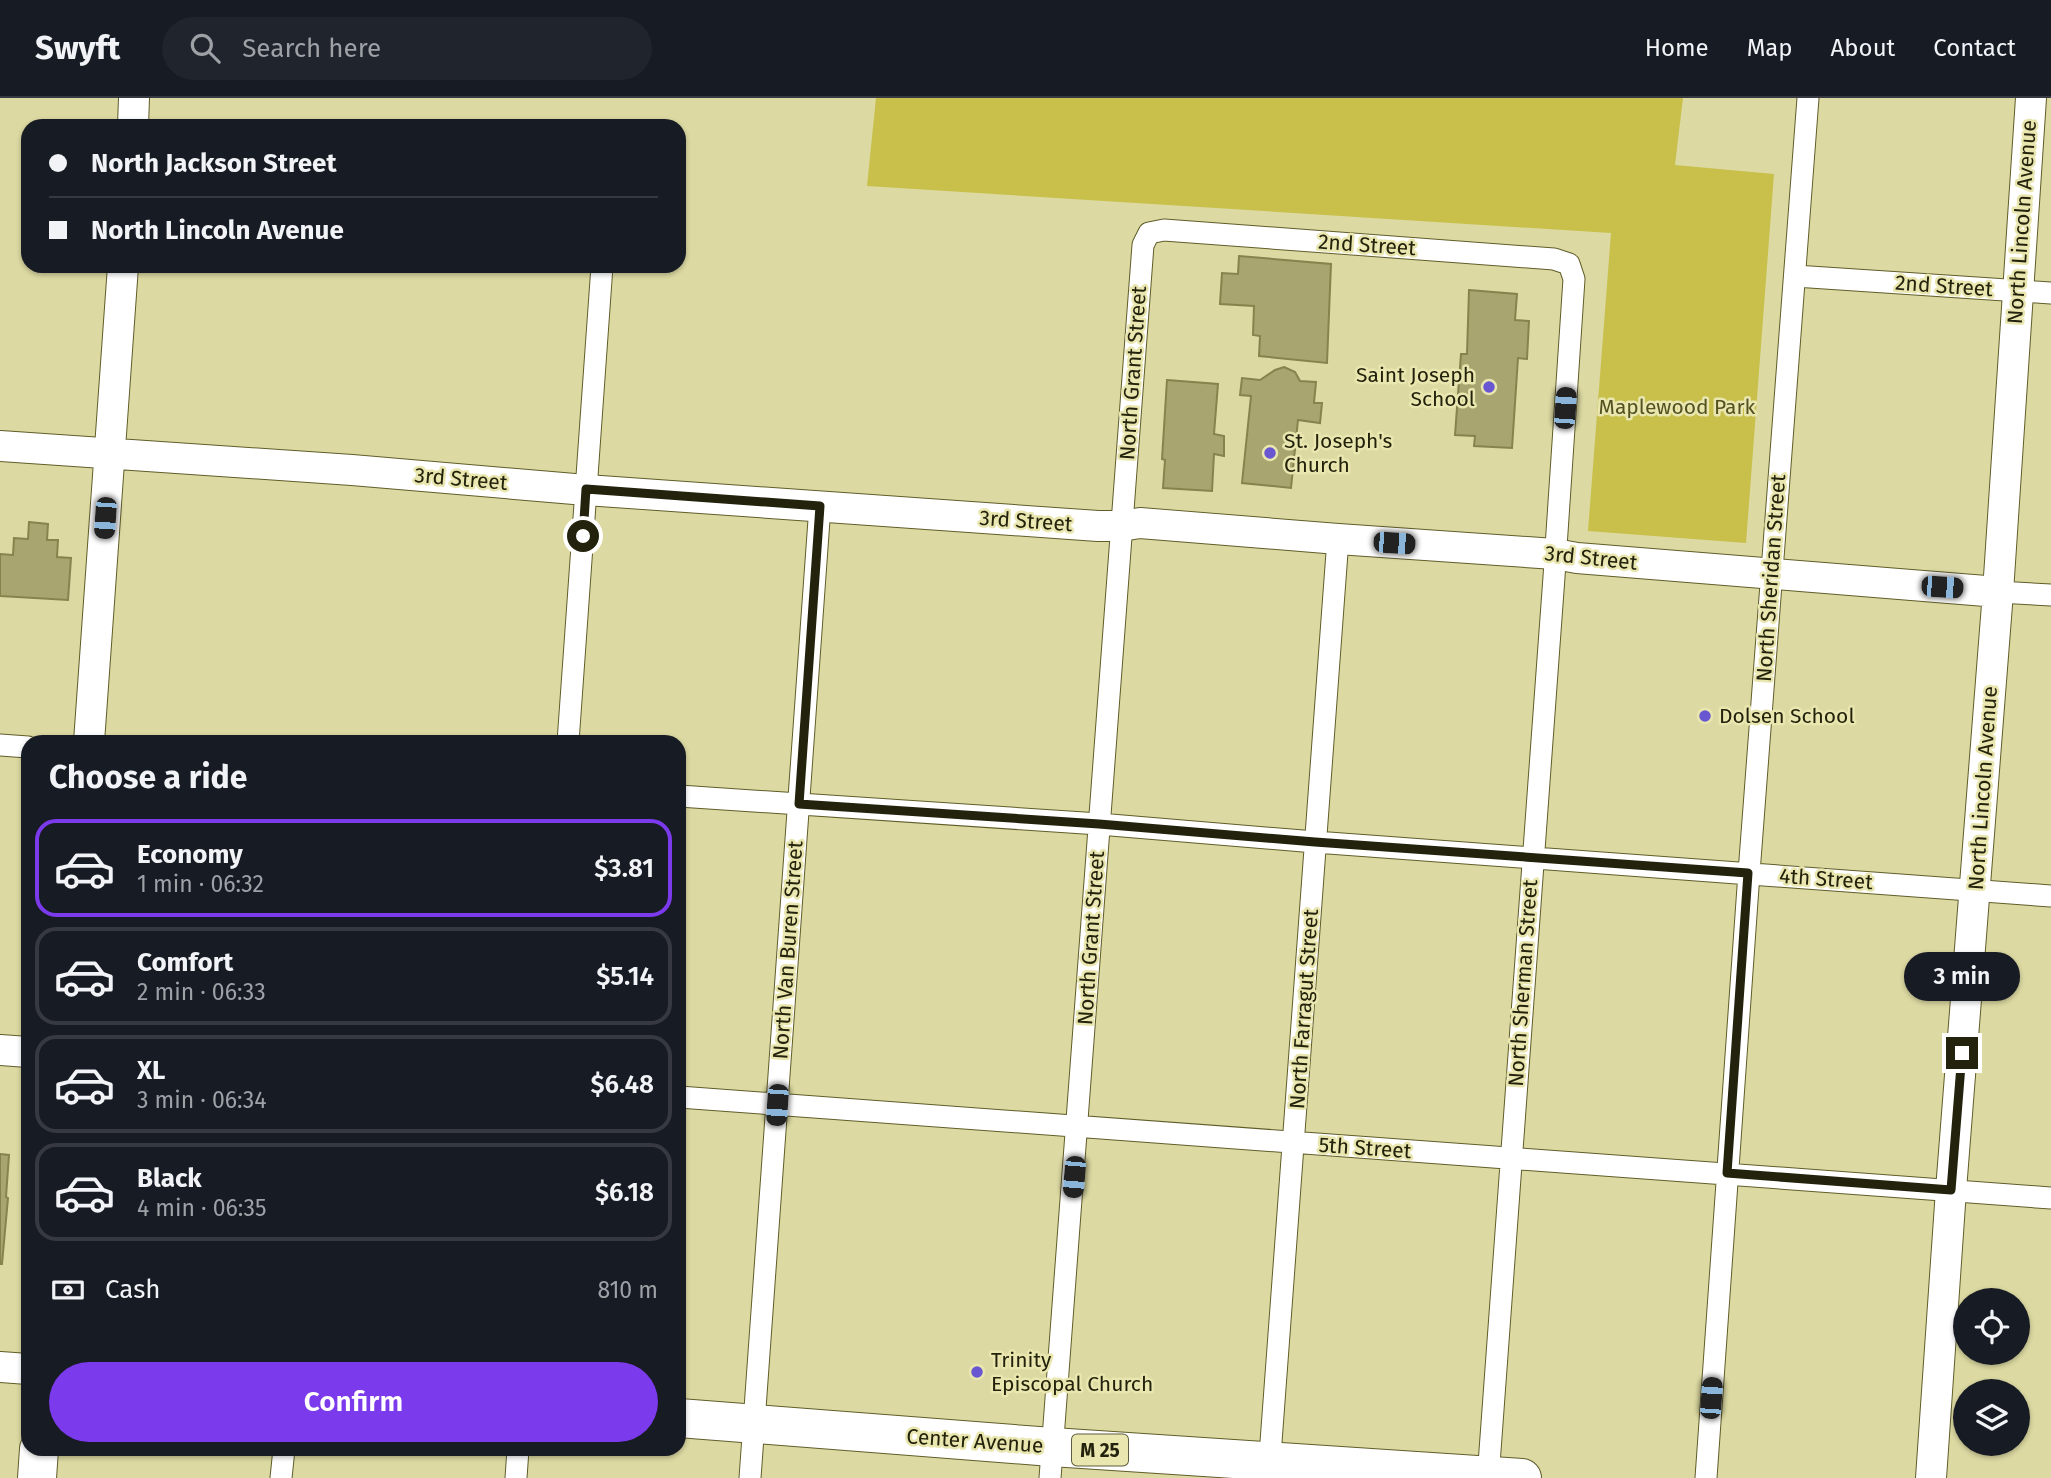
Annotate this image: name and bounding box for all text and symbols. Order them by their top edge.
search box [162,17,652,80]
text: Swyft [35,28,120,68]
icon: search [186,29,224,67]
text: Search here [242,33,381,64]
text: Home [1645,34,1709,62]
text: Map [1747,34,1793,62]
text: About [1831,34,1895,62]
text: Contact [1933,34,2016,62]
street label: North Lincoln Avenue [2002,119,2042,325]
text: North Jackson Street [91,148,336,179]
text: North Lincoln Avenue [91,215,344,246]
street label: 2nd Street [1317,229,1417,261]
street label: 2nd Street [1894,270,1994,302]
street label: North Grant Street [1114,285,1152,461]
place label: Saint Joseph School [1356,362,1475,412]
marker: Saint Joseph School [1481,379,1497,395]
car [1554,386,1577,430]
park label: Maplewood Park [1599,394,1756,420]
place label: St. Joseph's Church [1284,428,1393,478]
marker: St. Joseph's Church [1262,445,1278,461]
street label: 3rd Street [414,462,509,496]
street label: North Sheridan Street [1751,473,1791,683]
car [94,496,117,540]
street label: 3rd Street [979,505,1074,537]
route start [567,520,599,552]
car [1373,531,1416,555]
street label: 3rd Street [1543,540,1639,576]
car [1921,575,1964,599]
street label: North Lincoln Avenue [1963,685,2003,891]
place label: Dolsen School [1719,703,1855,729]
marker: Dolsen School [1697,708,1713,724]
text: Choose a ride [49,758,247,796]
icon: car [53,837,116,900]
text: Economy [137,839,243,870]
street label: North Van Buren Street [767,839,809,1060]
street label: North Grant Street [1072,850,1110,1026]
text: $3.81 [594,853,654,884]
street label: 4th Street [1778,863,1874,895]
text: 1 min · 06:32 [137,870,264,898]
street label: North Sherman Street [1503,878,1543,1088]
street label: North Farragut Street [1284,908,1324,1110]
icon: car [53,945,116,1008]
text: Comfort [137,947,233,978]
callout: 3 min [1904,951,2020,1000]
text: $5.14 [596,961,654,992]
text: 3 min [1934,962,1990,990]
text: 2 min · 06:33 [137,978,266,1006]
route end [1946,1037,1978,1069]
icon: car [53,1053,116,1116]
text: XL [137,1055,165,1086]
text: $6.48 [590,1069,654,1100]
car [766,1083,789,1127]
text: 3 min · 06:34 [137,1086,266,1114]
street label: 5th Street [1318,1132,1413,1164]
car [1062,1155,1087,1199]
icon: car [53,1161,116,1224]
text: Black [137,1163,202,1194]
text: $6.18 [595,1177,654,1208]
text: 4 min · 06:35 [137,1194,267,1222]
icon: cash [49,1271,87,1309]
text: Cash [105,1274,161,1305]
text: 810 m [597,1276,658,1304]
map controls [1953,1288,2030,1456]
button: locate [1953,1288,2030,1365]
place label: Trinity Episcopal Church [991,1347,1153,1397]
button: Confirm [49,1362,658,1442]
marker: Trinity Episcopal Church [969,1364,985,1380]
car [1700,1376,1723,1420]
button: layers [1953,1379,2030,1456]
street label: Center Avenue [906,1423,1044,1459]
road number: M 25 [1072,1434,1128,1466]

